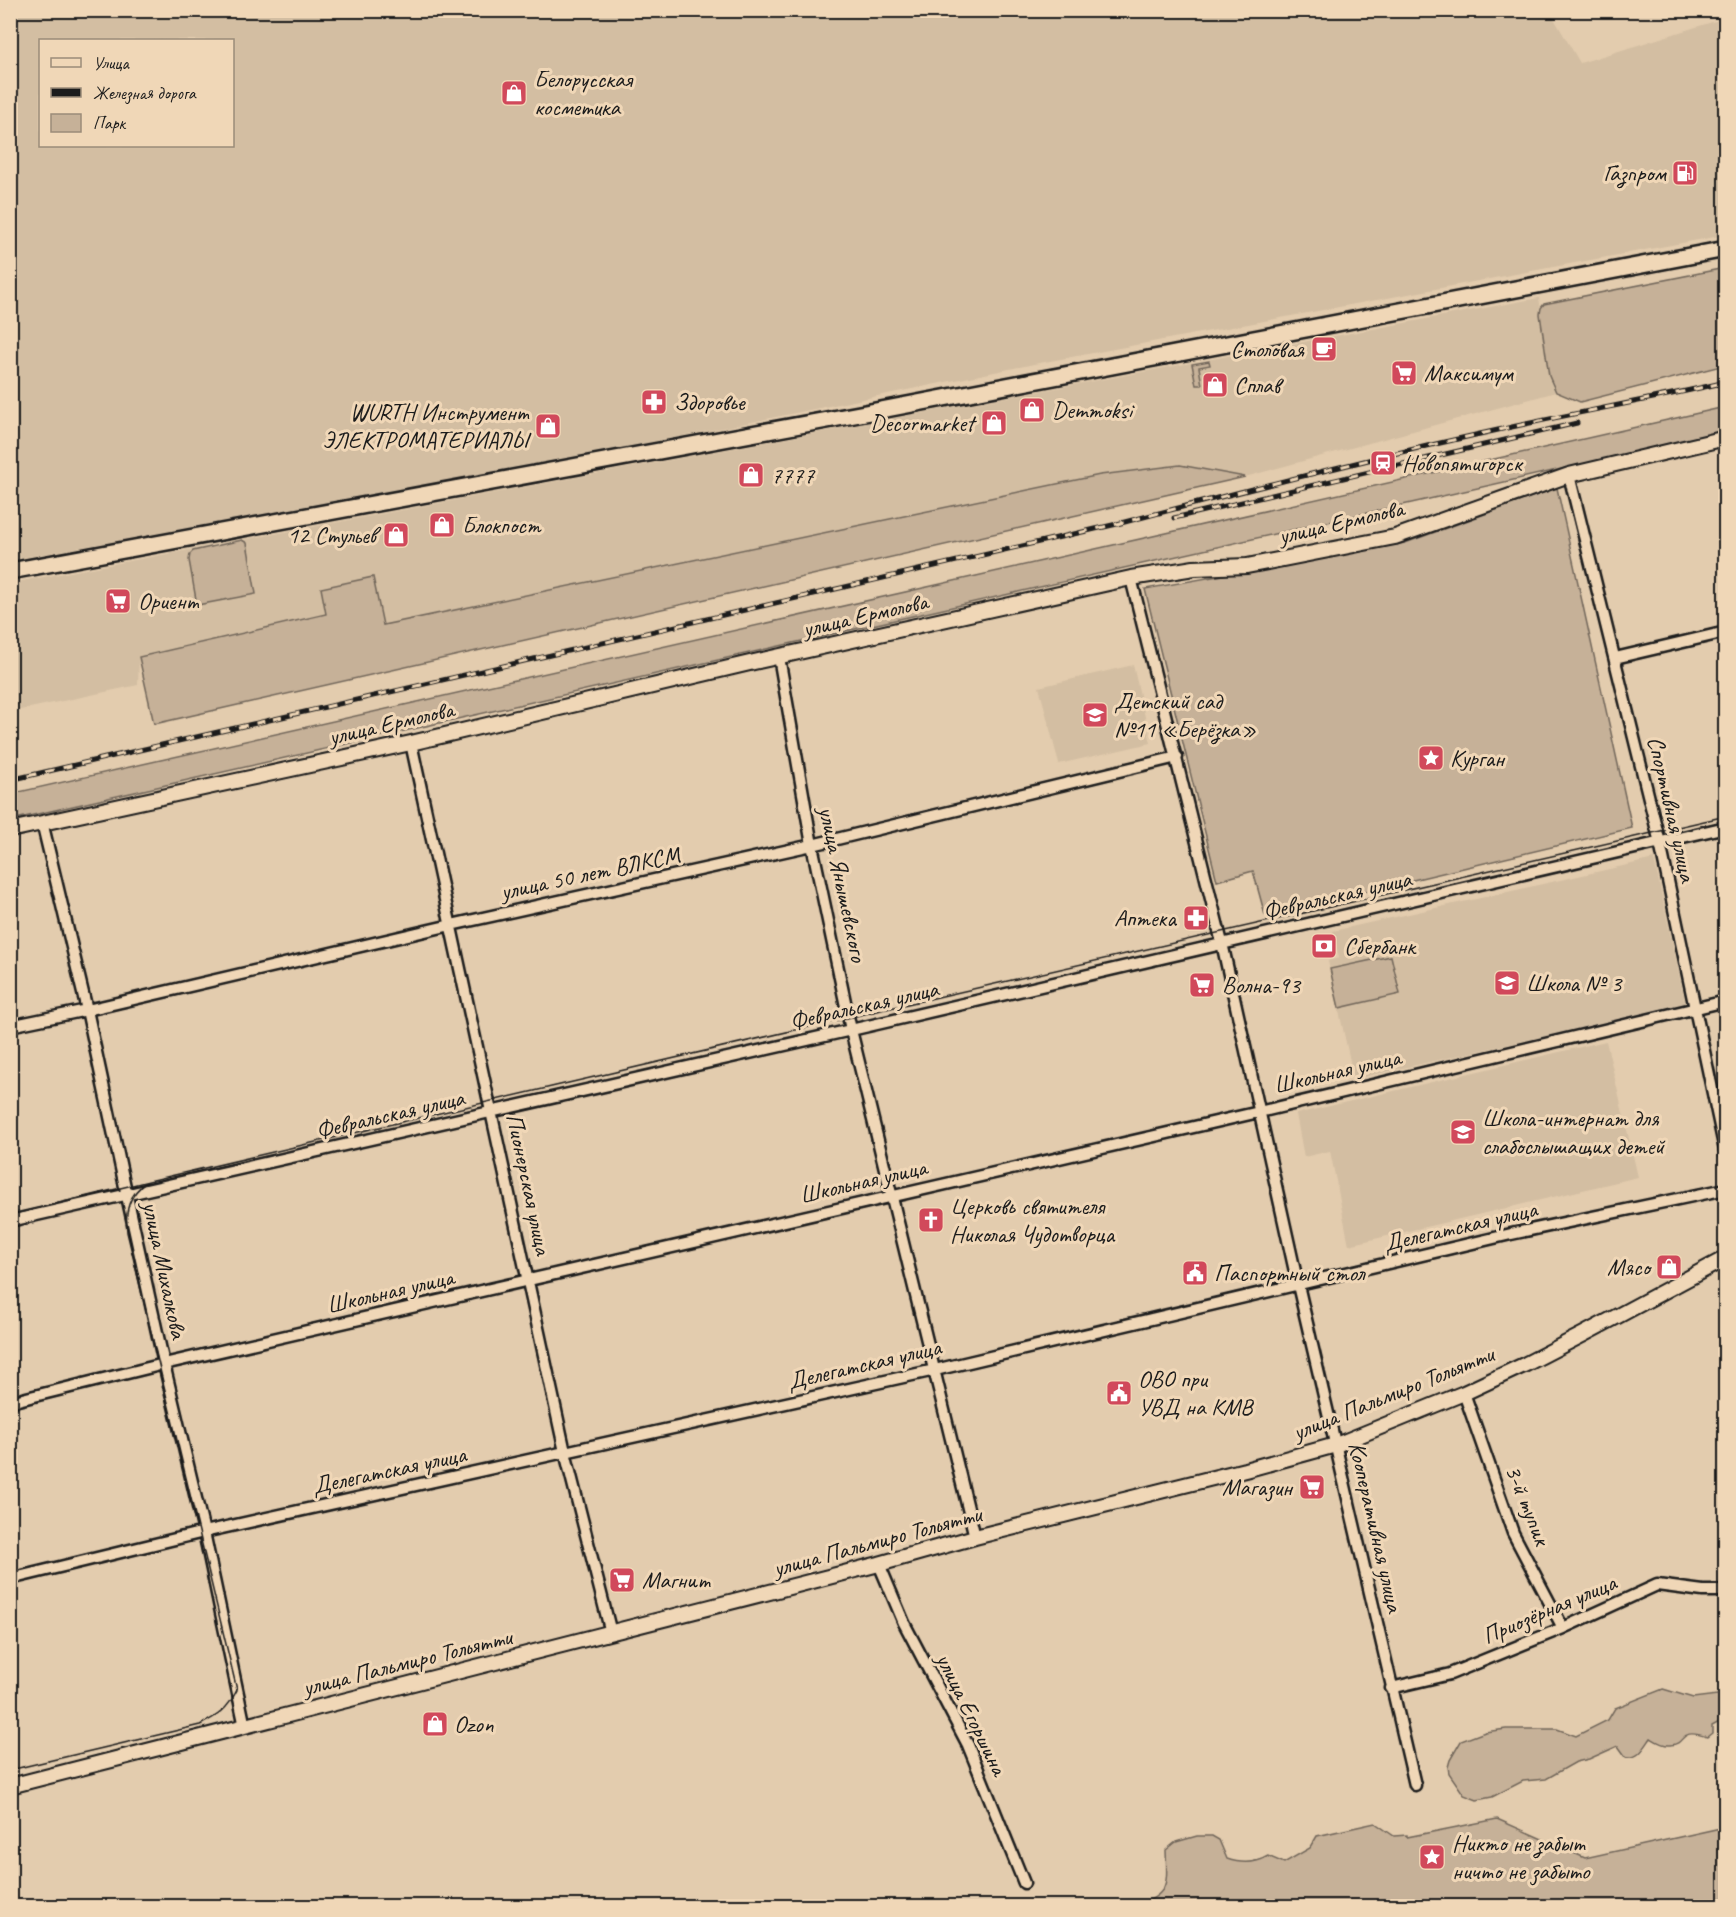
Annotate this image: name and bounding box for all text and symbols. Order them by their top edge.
legend [39,39,234,147]
text: Улица [93,52,130,74]
place label: Белорусская косметика [534,64,633,122]
shop icon: Белорусская косметика [499,78,529,108]
text: Железная дорога [93,82,197,105]
text: Парк [93,112,127,134]
place label: Газпром [1603,158,1667,189]
fuel station icon: Газпром [1670,158,1700,188]
place label: Столовая [1231,334,1305,364]
cafe icon: Столовая [1309,334,1339,364]
supermarket icon: Максимум [1389,358,1419,388]
place label: Максимум [1424,358,1514,388]
shop icon: Сплав [1200,370,1230,400]
place label: Сплав [1234,370,1284,400]
pharmacy icon: Здоровье [639,387,669,417]
place label: Здоровье [674,387,747,417]
shop icon: Demmoksi [1017,395,1047,425]
place label: Demmoksi [1052,395,1135,425]
place label: WURTH Инструмент ЭЛЕКТРОМАТЕРИАЛЫ [322,397,532,455]
place label: Decormarket [870,408,977,438]
shop icon: Decormarket [979,408,1009,438]
shop icon: WURTH Инструмент ЭЛЕКТРОМАТЕРИАЛЫ [533,411,563,441]
station icon: Новопятигорск [1368,448,1398,478]
place label: Новопятигорск [1402,448,1524,478]
shop icon: 7777 [736,460,766,490]
place label: 7777 [771,460,815,490]
street label: улица Ермолова [1274,493,1408,551]
shop icon: Блокпост [427,510,457,540]
place label: Блокпост [462,510,542,540]
place label: 12 Стульев [287,520,382,550]
shop icon: 12 Стульев [381,520,411,550]
supermarket icon: Ориент [103,586,133,616]
place label: Ориент [138,586,199,616]
street label: улица Ермолова [798,586,932,644]
place label: Детский сад №11 «Берёзка» [1114,686,1256,745]
street label: улица Ермолова [324,694,458,752]
school or university icon: Детский сад №11 «Берёзка» [1080,700,1110,730]
street label: Спортивная улица [1641,733,1704,886]
place icon: Курган [1416,743,1446,773]
place label: Курган [1450,743,1506,773]
street label: улица Янышевского [811,802,874,966]
street label: улица 50 лет ВЛКСМ [496,839,684,907]
street label: Февральская улица [1260,863,1416,927]
place label: Аптека [1114,903,1177,933]
pharmacy icon: Аптека [1181,903,1211,933]
bank icon: Сбербанк [1309,931,1339,961]
place label: Сбербанк [1344,931,1417,961]
school or university icon: Школа № 3 [1492,968,1522,998]
place label: Школа № 3 [1526,968,1623,998]
supermarket icon: Волна-93 [1187,970,1217,1000]
place label: Волна-93 [1222,970,1302,1000]
street label: Февральская улица [787,973,943,1037]
street label: Школьная улица [1271,1041,1406,1100]
street label: Февральская улица [313,1082,469,1146]
place label: Школа-интернат для слабослышащих детей [1482,1103,1666,1161]
street label: Пионерская улица [499,1111,559,1259]
school or university icon: Школа-интернат для слабослышащих детей [1448,1117,1478,1147]
street label: Школьная улица [797,1151,932,1210]
place label: Церковь святителя Николая Чудотворца [950,1191,1115,1249]
street label: Делегатская улица [1380,1193,1541,1258]
street label: улица Михалкова [135,1197,194,1343]
church icon: Церковь святителя Николая Чудотворца [916,1205,946,1235]
place label: Мясо [1607,1252,1653,1282]
shop icon: Мясо [1654,1252,1684,1282]
public building icon: Паспортный стол [1180,1258,1210,1288]
place label: Паспортный стол [1214,1258,1367,1288]
street label: Школьная улица [324,1261,459,1320]
street label: Делегатская улица [784,1331,945,1396]
street label: улица Пальмиро Тольятти [1286,1338,1500,1448]
place label: ОВО при УВД на КМВ [1138,1364,1254,1422]
public building icon: ОВО при УВД на КМВ [1104,1378,1134,1408]
street label: Делегатская улица [309,1439,470,1501]
street label: Кооперативная улица [1342,1439,1411,1617]
street label: 3-й тупик [1498,1460,1559,1552]
place label: Магазин [1222,1472,1294,1502]
supermarket icon: Магазин [1297,1472,1327,1502]
street label: улица Пальмиро Тольятти [768,1498,987,1584]
supermarket icon: Магнит [607,1565,637,1595]
place label: Магнит [642,1565,711,1595]
street label: Приозёрная улица [1477,1567,1622,1651]
street label: улица Пальмиро Тольятти [298,1621,517,1703]
street label: улица Егоршина [929,1646,1015,1782]
shop icon: Ozon [420,1709,450,1739]
place label: Ozon [454,1709,494,1739]
place label: Никто не забыт ничто не забыто [1452,1828,1591,1886]
place icon: Никто не забыт ничто не забыто [1417,1842,1447,1872]

